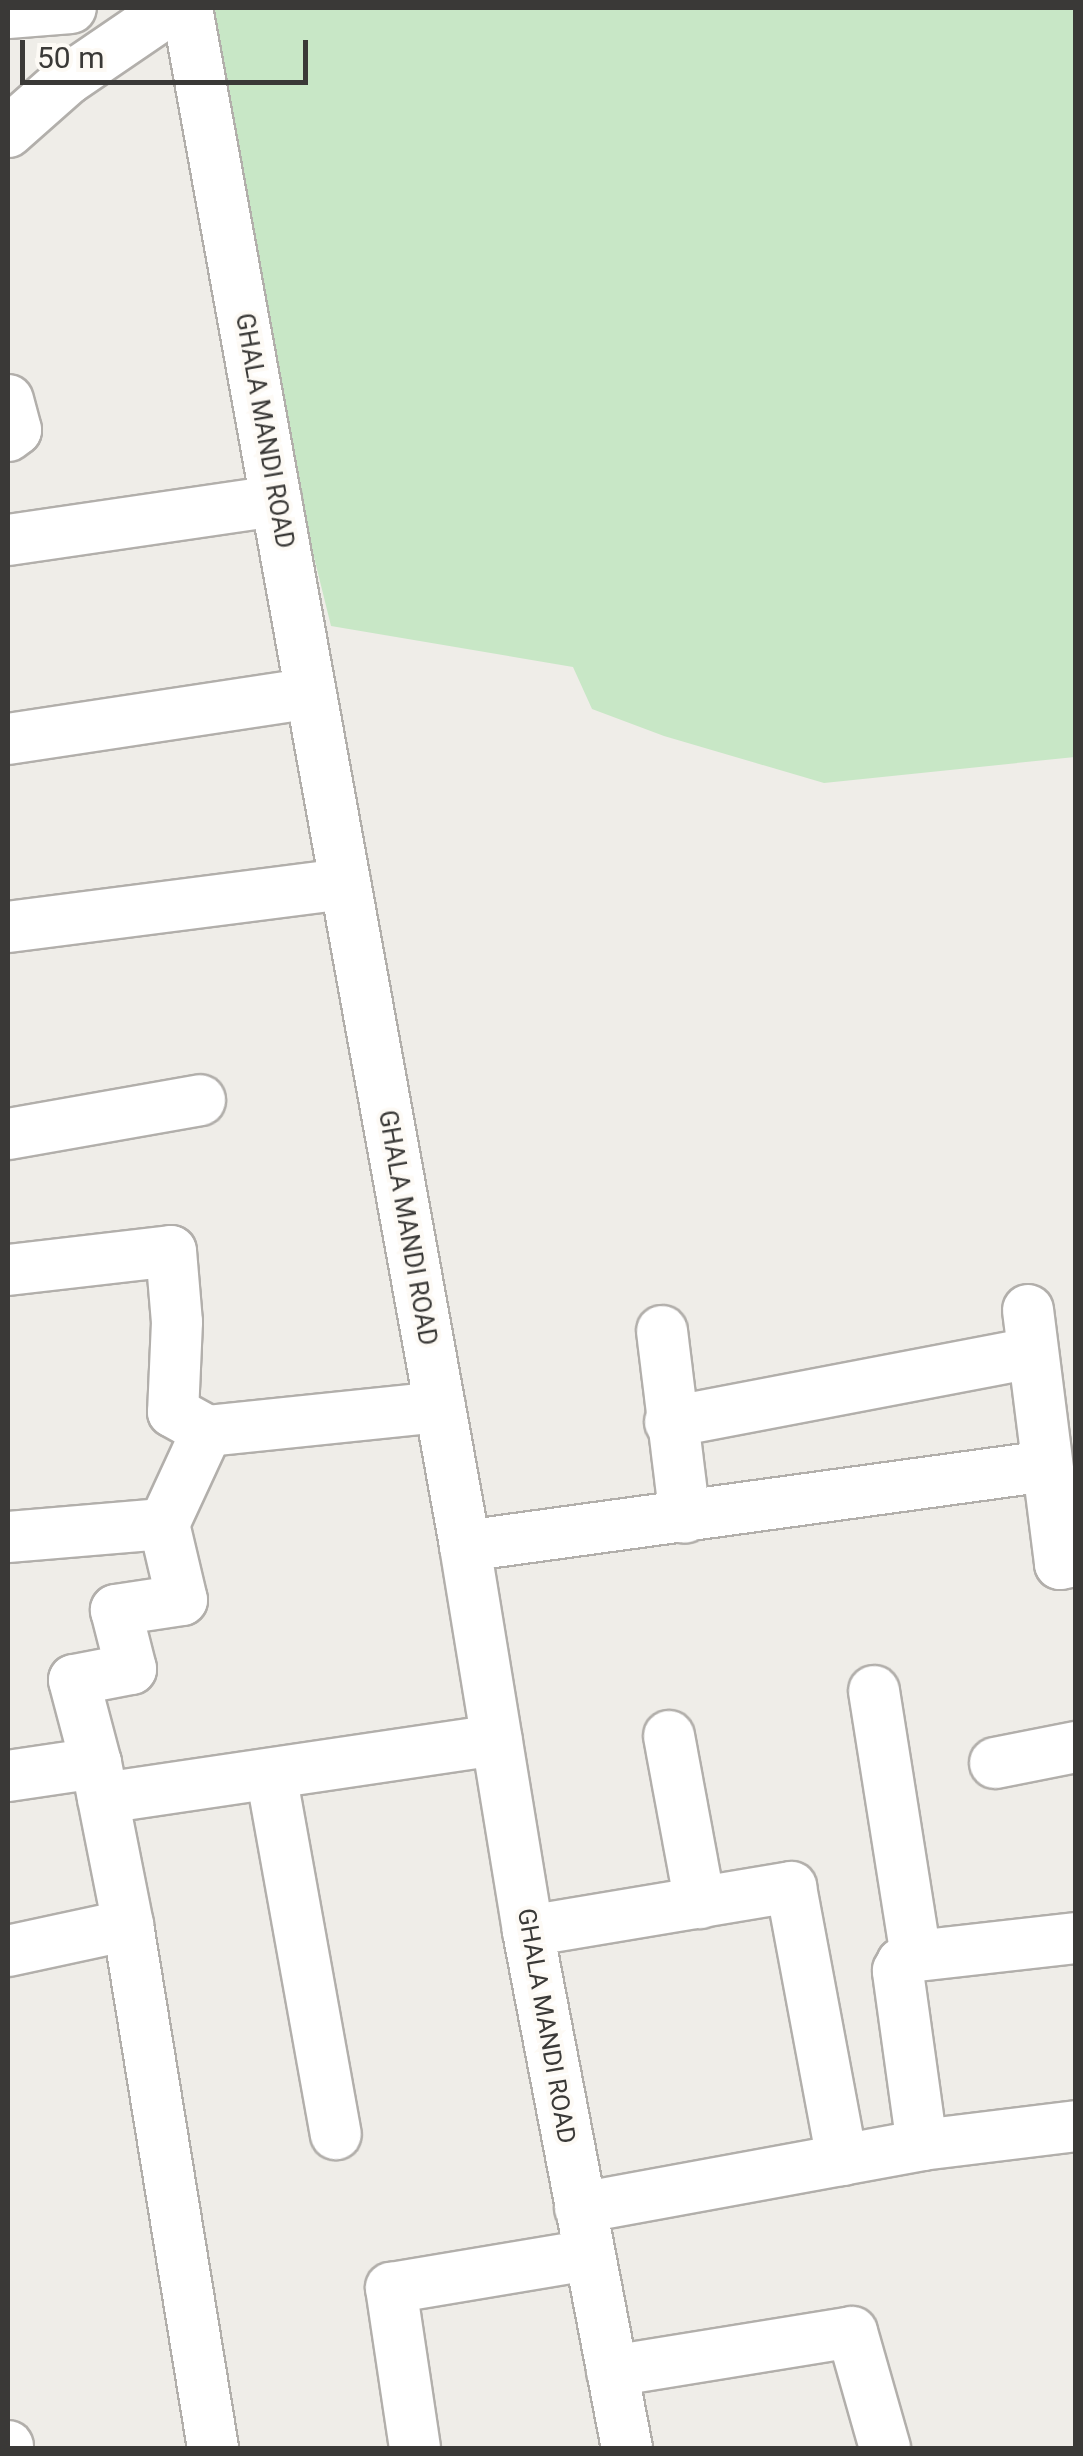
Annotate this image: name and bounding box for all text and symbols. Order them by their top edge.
scale bar [25,20,312,82]
text: 50 m [37,40,104,75]
street label: GHALA MANDI ROAD [229,311,299,551]
street label: GHALA MANDI ROAD [372,1108,442,1348]
street label: GHALA MANDI ROAD [511,1906,581,2146]

